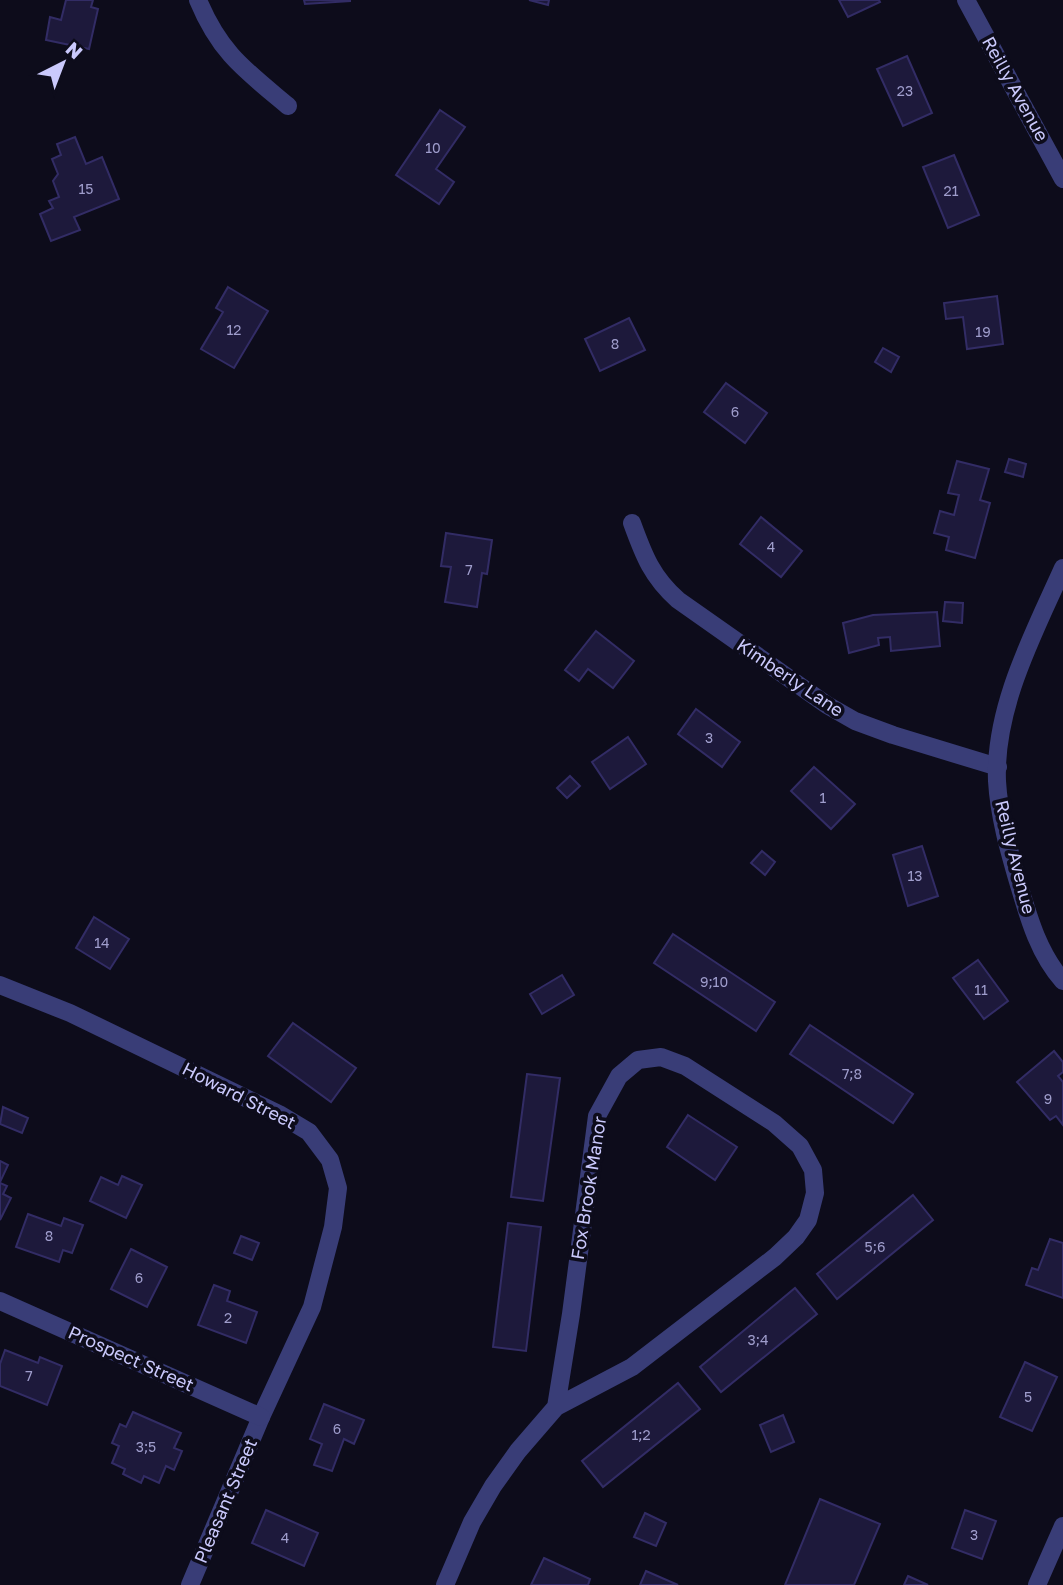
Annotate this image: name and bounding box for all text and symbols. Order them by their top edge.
north arrow [28,28,98,98]
street label: Reilly Avenue [978,32,1054,145]
text: N [62,37,88,63]
house number: 23 [897,82,913,99]
house number: 10 [425,139,441,156]
house number: 15 [79,180,93,197]
house number: 21 [944,182,959,199]
house number: 12 [227,321,241,338]
house number: 19 [975,323,991,340]
house number: 8 [611,335,619,352]
house number: 6 [731,403,739,420]
house number: 4 [767,538,775,555]
house number: 7 [465,561,473,578]
street label: Kimberly Lane [733,633,848,721]
house number: 3 [705,729,713,746]
house number: 1 [820,789,827,806]
street label: Reilly Avenue [991,798,1041,916]
house number: 13 [908,867,922,884]
house number: 14 [94,934,110,951]
house number: 9;10 [700,973,728,990]
house number: 11 [974,981,988,998]
street label: Howard Street [179,1057,300,1133]
house number: 7;8 [842,1065,862,1082]
house number: 9 [1044,1090,1052,1107]
street label: Fox Brook Manor [566,1114,610,1261]
house number: 8 [45,1227,53,1244]
house number: 5;6 [865,1238,885,1255]
house number: 6 [135,1269,143,1286]
house number: 2 [224,1309,232,1326]
street label: Prospect Street [65,1321,198,1396]
house number: 3;4 [748,1331,768,1348]
house number: 7 [25,1367,33,1384]
house number: 5 [1024,1388,1032,1405]
house number: 6 [333,1420,341,1437]
house number: 1;2 [631,1426,651,1443]
street label: Pleasant Street [189,1435,261,1566]
house number: 3;5 [136,1438,156,1455]
house number: 3 [970,1526,978,1543]
house number: 4 [281,1529,289,1546]

